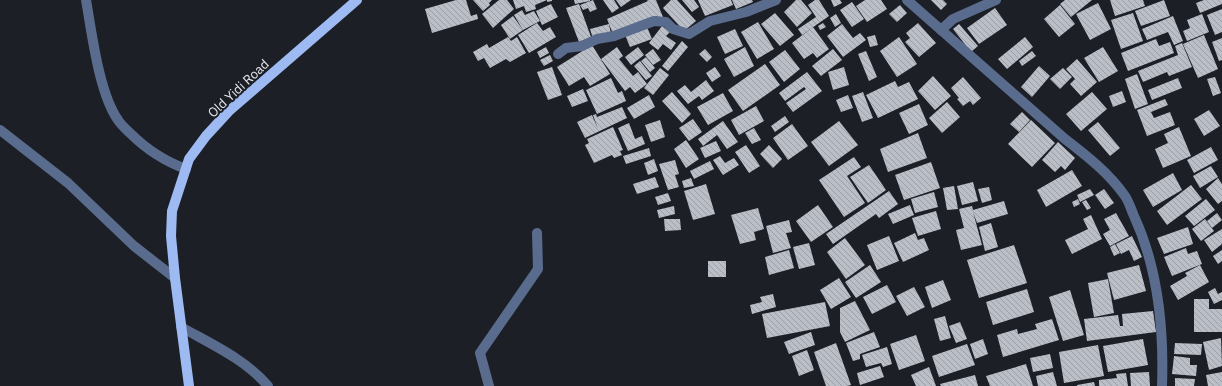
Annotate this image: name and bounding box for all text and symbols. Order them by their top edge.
street label: Old Yidi Road [204,56,273,121]

